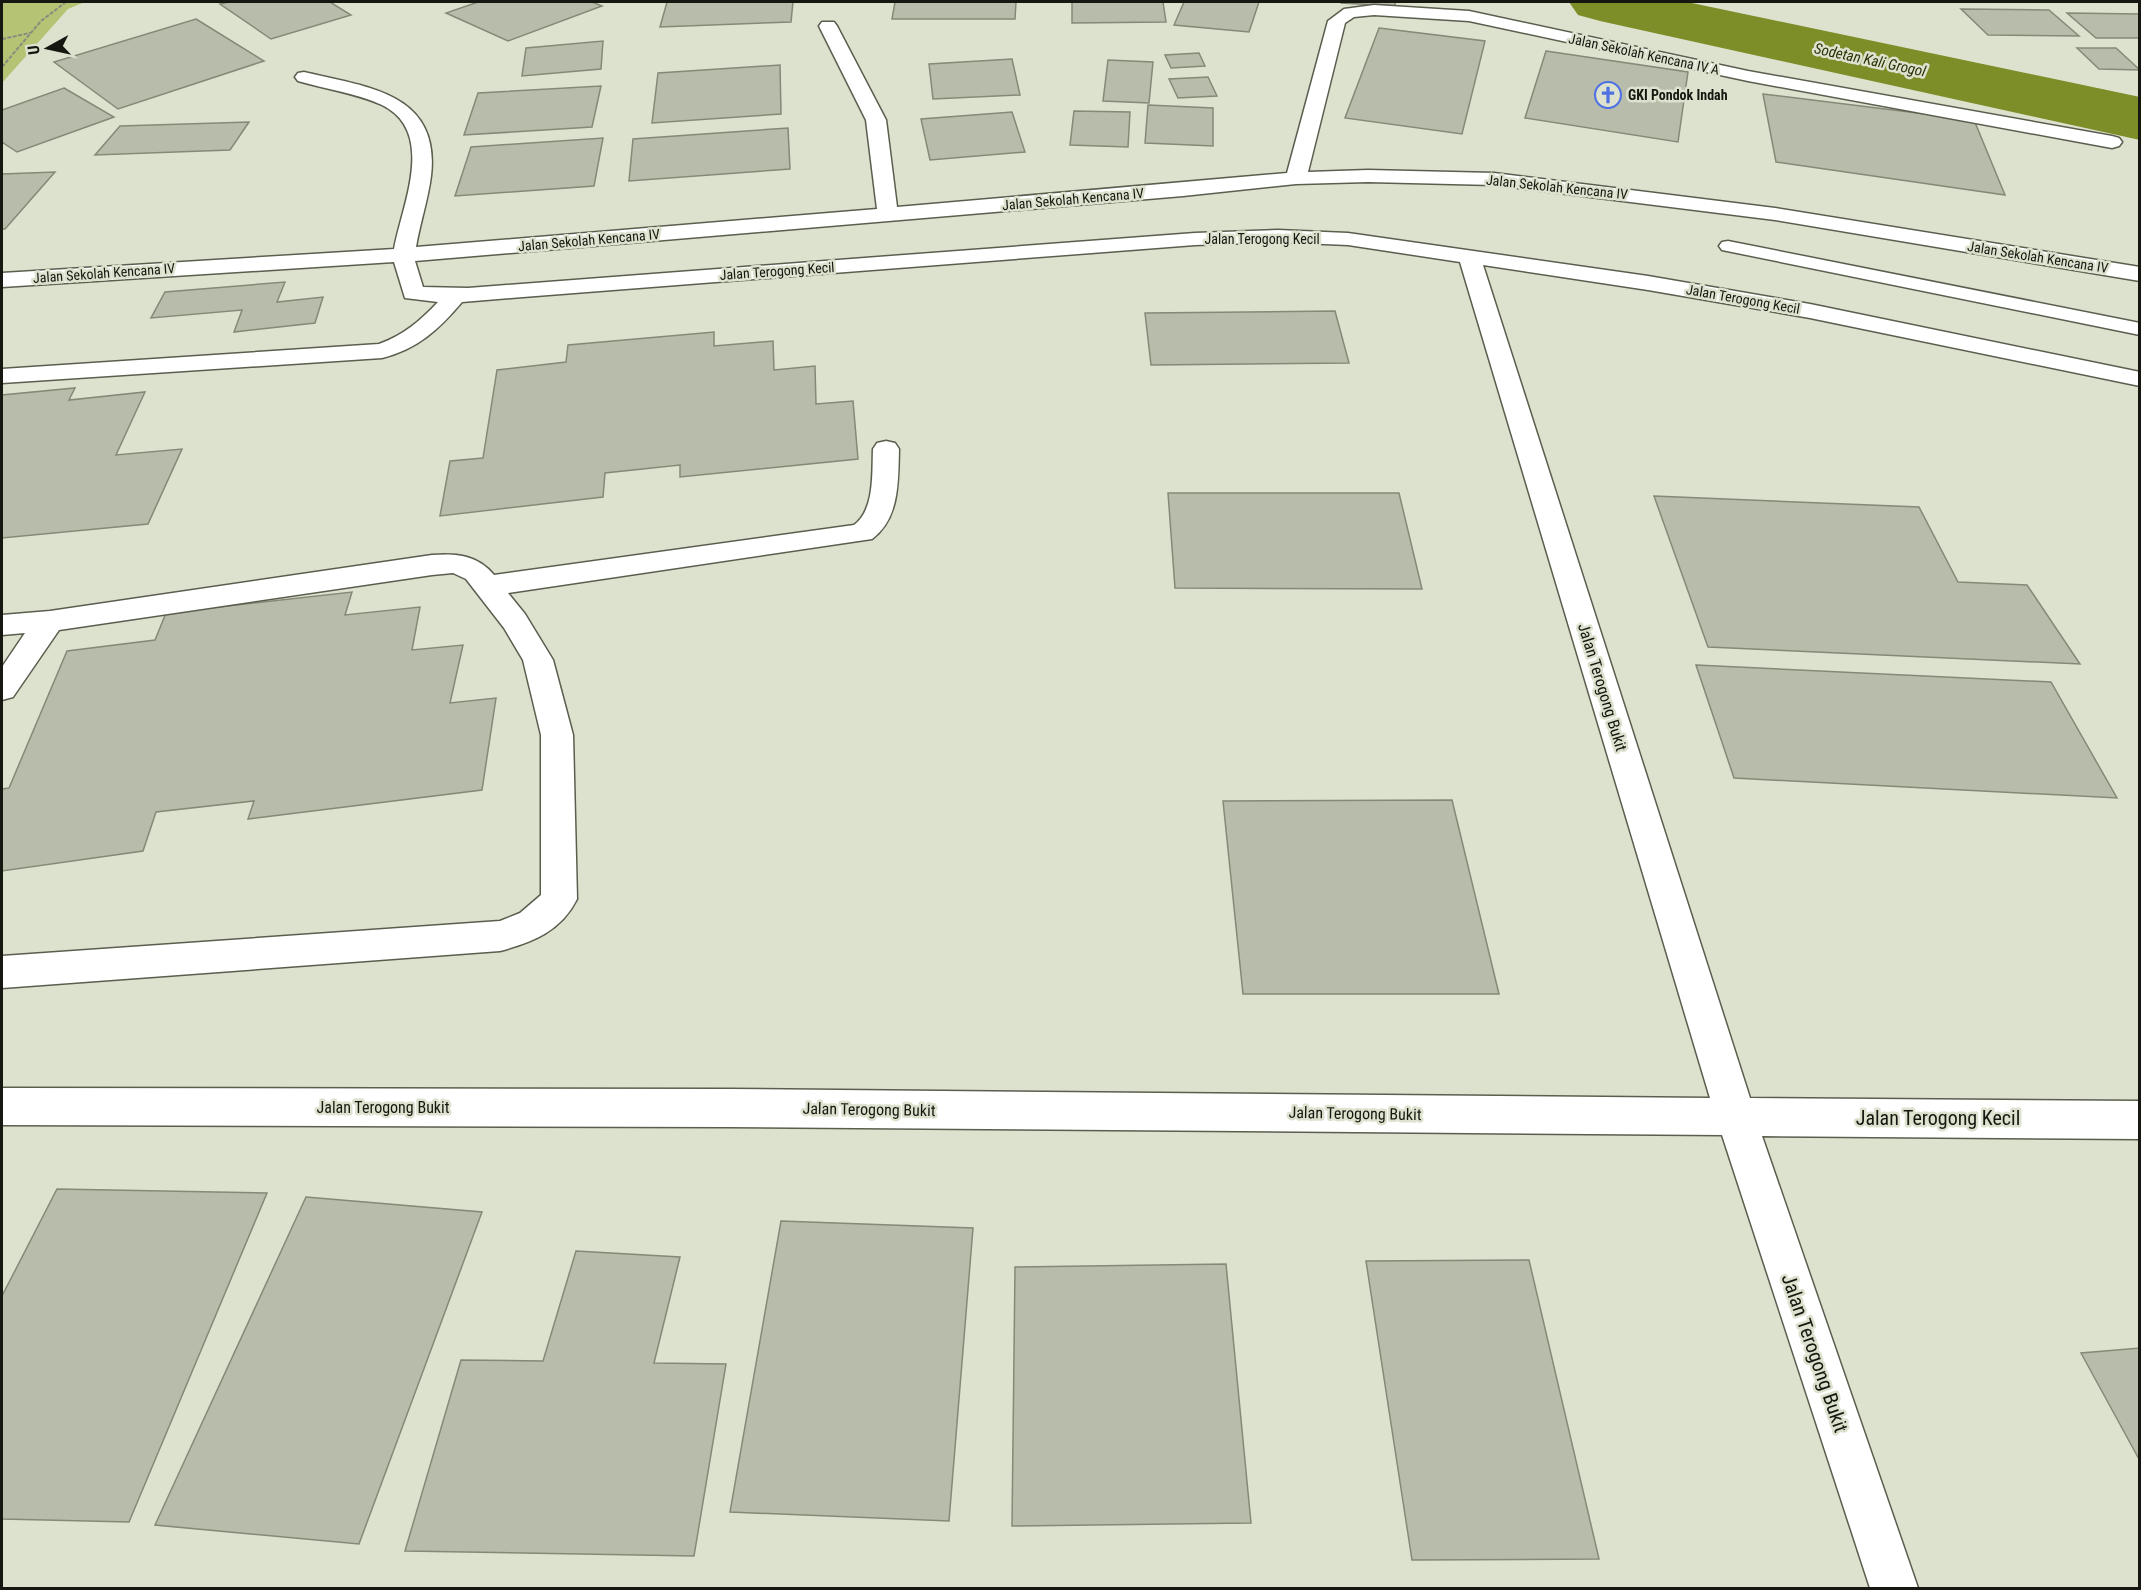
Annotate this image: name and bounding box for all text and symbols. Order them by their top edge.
north arrow [18,18,78,78]
street label: Jalan Sekolah Kencana IV A [1567,30,1721,78]
water label: Sodetan Kali Grogol [1813,39,1928,81]
text: U [24,44,44,56]
church icon: GKI Pondok Indah [1593,80,1623,110]
place label: GKI Pondok Indah [1628,87,1728,103]
street label: Jalan Sekolah Kencana IV [1485,172,1629,202]
street label: Jalan Sekolah Kencana IV [1001,185,1145,213]
street label: Jalan Sekolah Kencana IV [517,226,661,254]
street label: Jalan Terogong Kecil [1204,231,1320,247]
street label: Jalan Sekolah Kencana IV [1966,238,2110,276]
street label: Jalan Terogong Kecil [719,259,835,283]
street label: Jalan Sekolah Kencana IV [32,260,176,286]
street label: Jalan Terogong Kecil [1685,281,1801,317]
street label: Jalan Terogong Bukit [1574,621,1631,754]
street label: Jalan Terogong Bukit [317,1098,450,1117]
street label: Jalan Terogong Bukit [802,1099,936,1120]
street label: Jalan Terogong Bukit [1288,1103,1422,1124]
street label: Jalan Terogong Kecil [1856,1106,2020,1130]
street label: Jalan Terogong Bukit [1777,1271,1853,1436]

